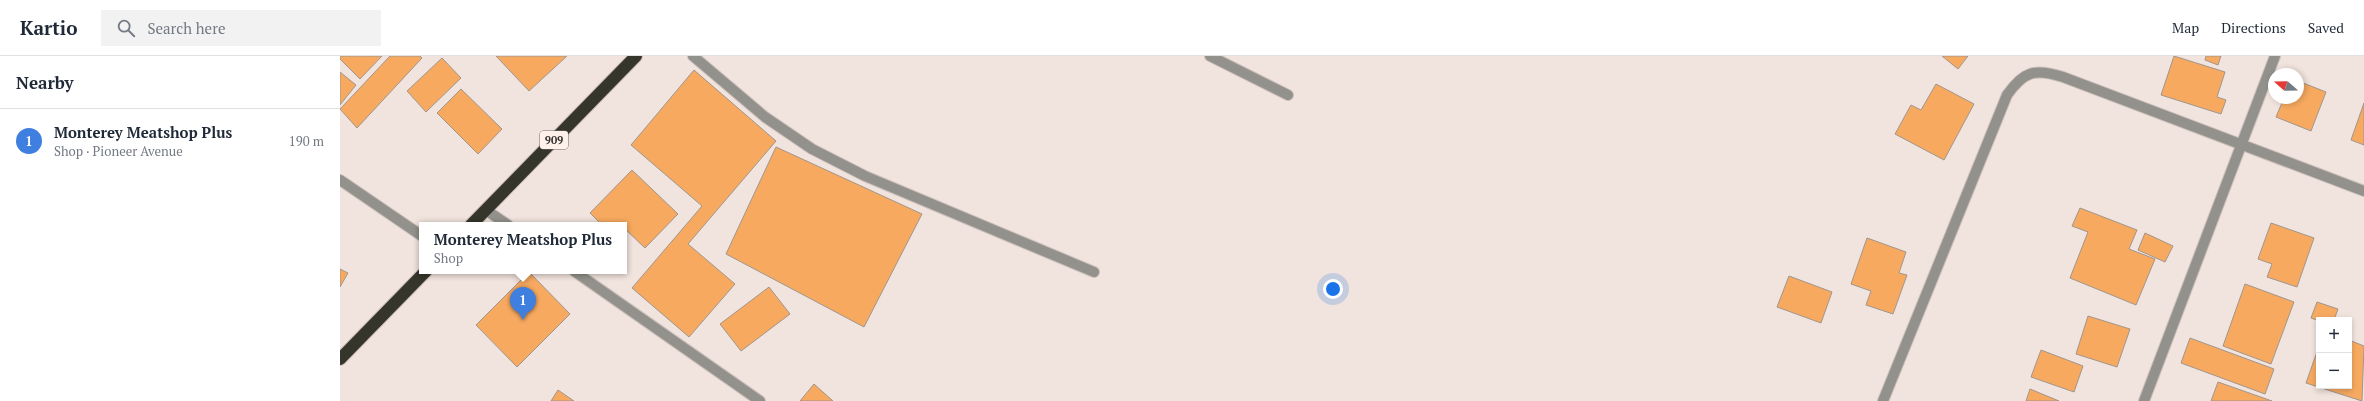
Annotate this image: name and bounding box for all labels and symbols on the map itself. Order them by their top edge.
north arrow [2268,68,2304,104]
road number: 909 [540,131,568,149]
your location [1323,279,1343,299]
pin: 1 [510,287,536,320]

